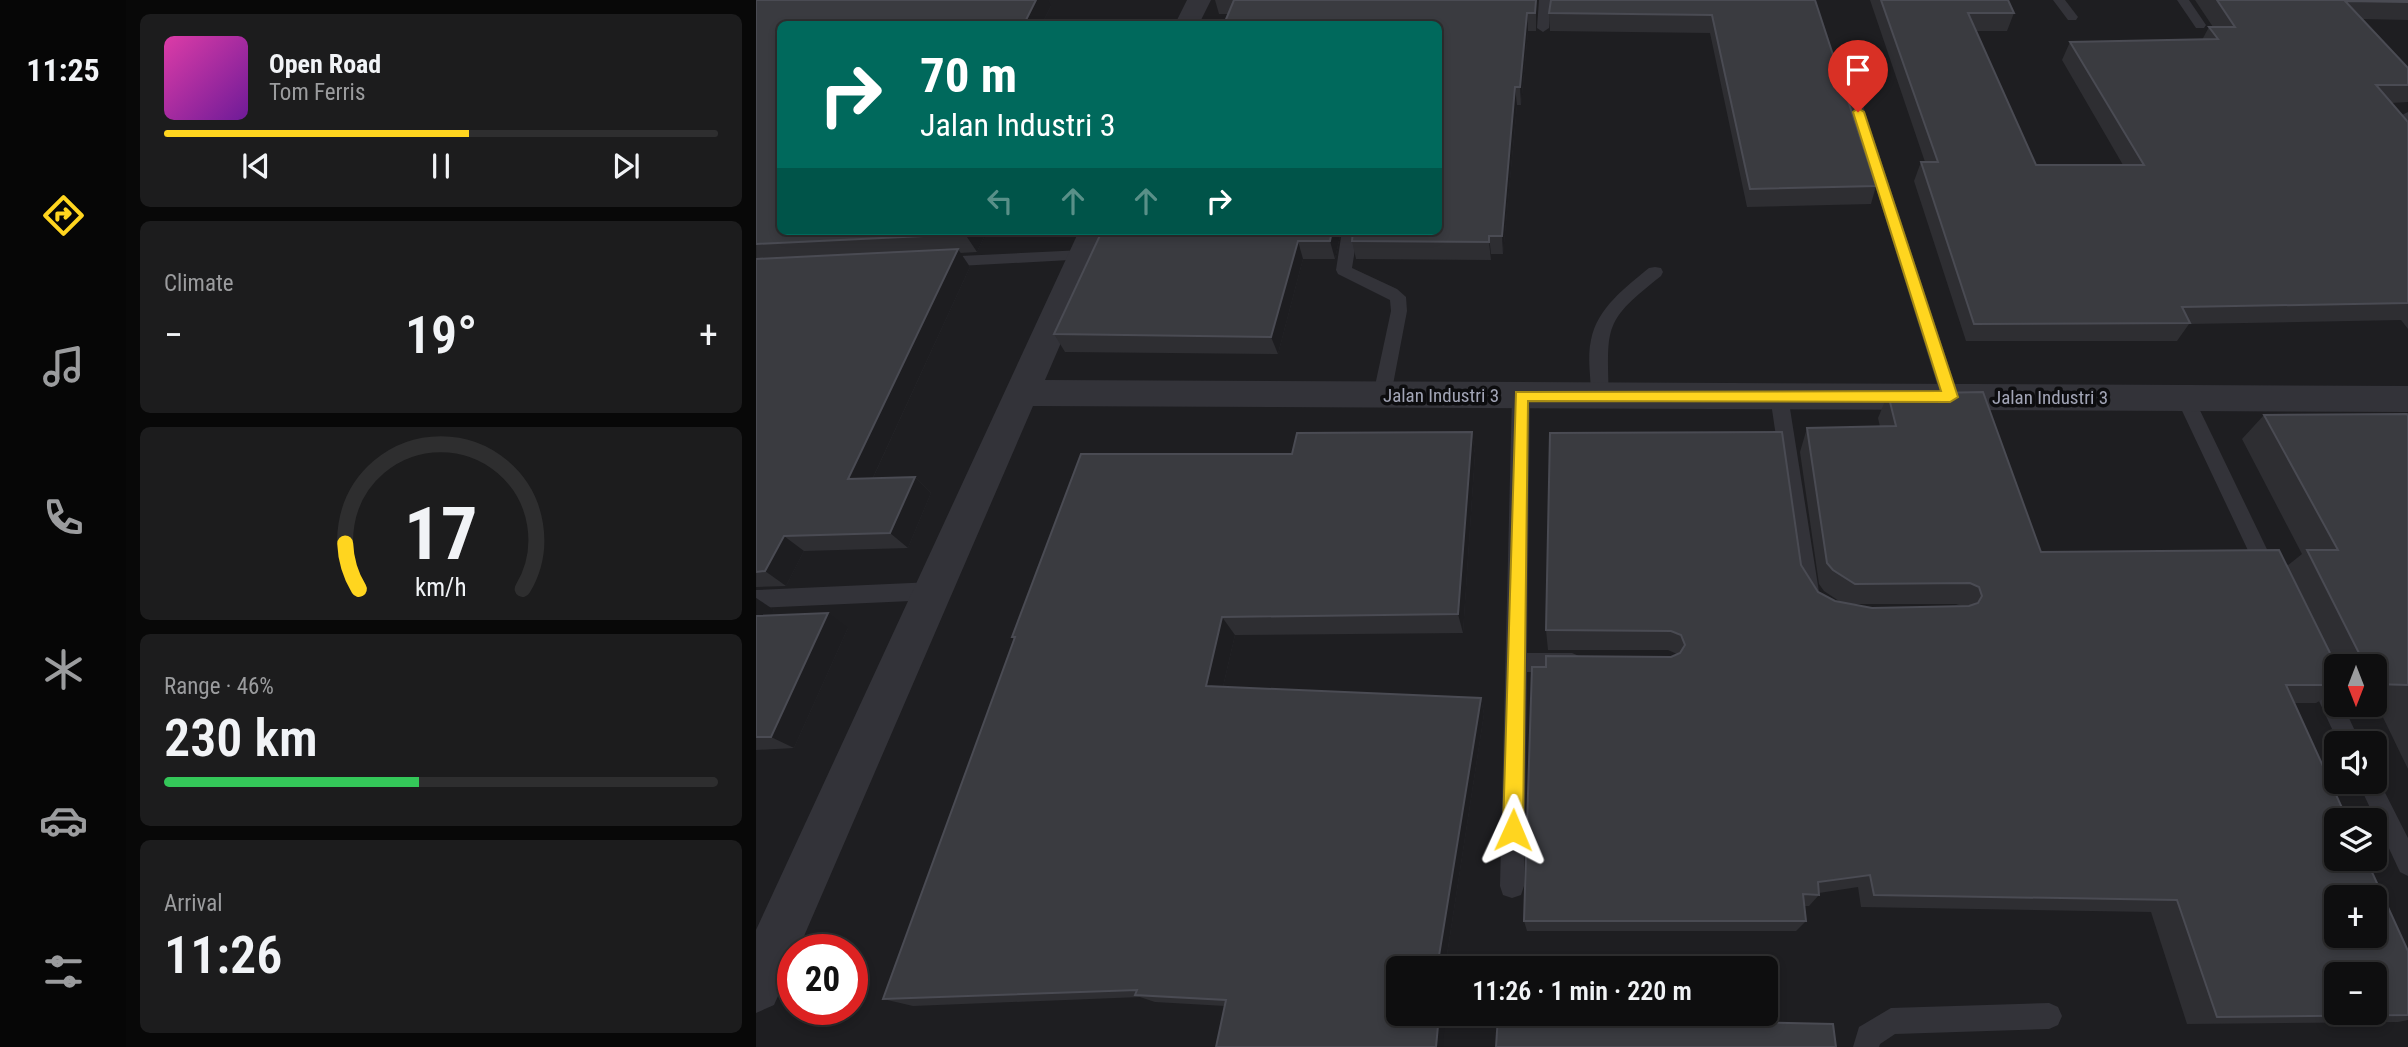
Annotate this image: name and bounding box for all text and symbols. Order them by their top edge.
pin [1828,40,1888,112]
text: 70 m [920,47,1017,104]
text: Open Road [269,49,381,79]
icon: right [805,49,896,140]
text: 11:25 [26,51,100,89]
icon: arrive [1839,51,1877,89]
text: Tom Ferris [269,79,365,106]
text: Jalan Industri 3 [920,106,1115,144]
icon: previous [237,147,275,185]
icon: pause [422,147,460,185]
icon: next [607,147,645,185]
icon: left [981,182,1019,220]
icon: ahead [1054,182,1092,220]
icon: ahead [1127,182,1165,220]
icon: right [1200,182,1238,220]
icon: directions [39,191,88,240]
text: Climate [164,270,234,297]
text: 19° [405,305,477,366]
text: − [164,313,183,357]
text: + [699,313,718,357]
icon: music [39,342,88,391]
street label: Jalan Industri 3 [1383,384,1499,407]
street label: Jalan Industri 3 [1992,386,2108,409]
text: 17 [404,492,478,578]
icon: phone [39,493,88,542]
text: km/h [415,573,467,602]
icon: climate [39,645,88,694]
north arrow [2324,654,2387,718]
map controls [2324,654,2387,1025]
text: Range · 46% [164,673,274,700]
text: 230 km [164,708,318,769]
button: sound [2324,731,2387,794]
position arrow [1476,793,1550,867]
icon: car [39,796,88,845]
button: layers [2324,808,2387,871]
button: + [2324,885,2387,948]
text: Arrival [164,890,223,917]
text: 11:26 [164,925,282,986]
speed limit sign: 20 [777,934,868,1025]
icon: filters [39,947,88,996]
button: − [2324,962,2387,1025]
text: 11:26 · 1 min · 220 m [1472,976,1692,1006]

